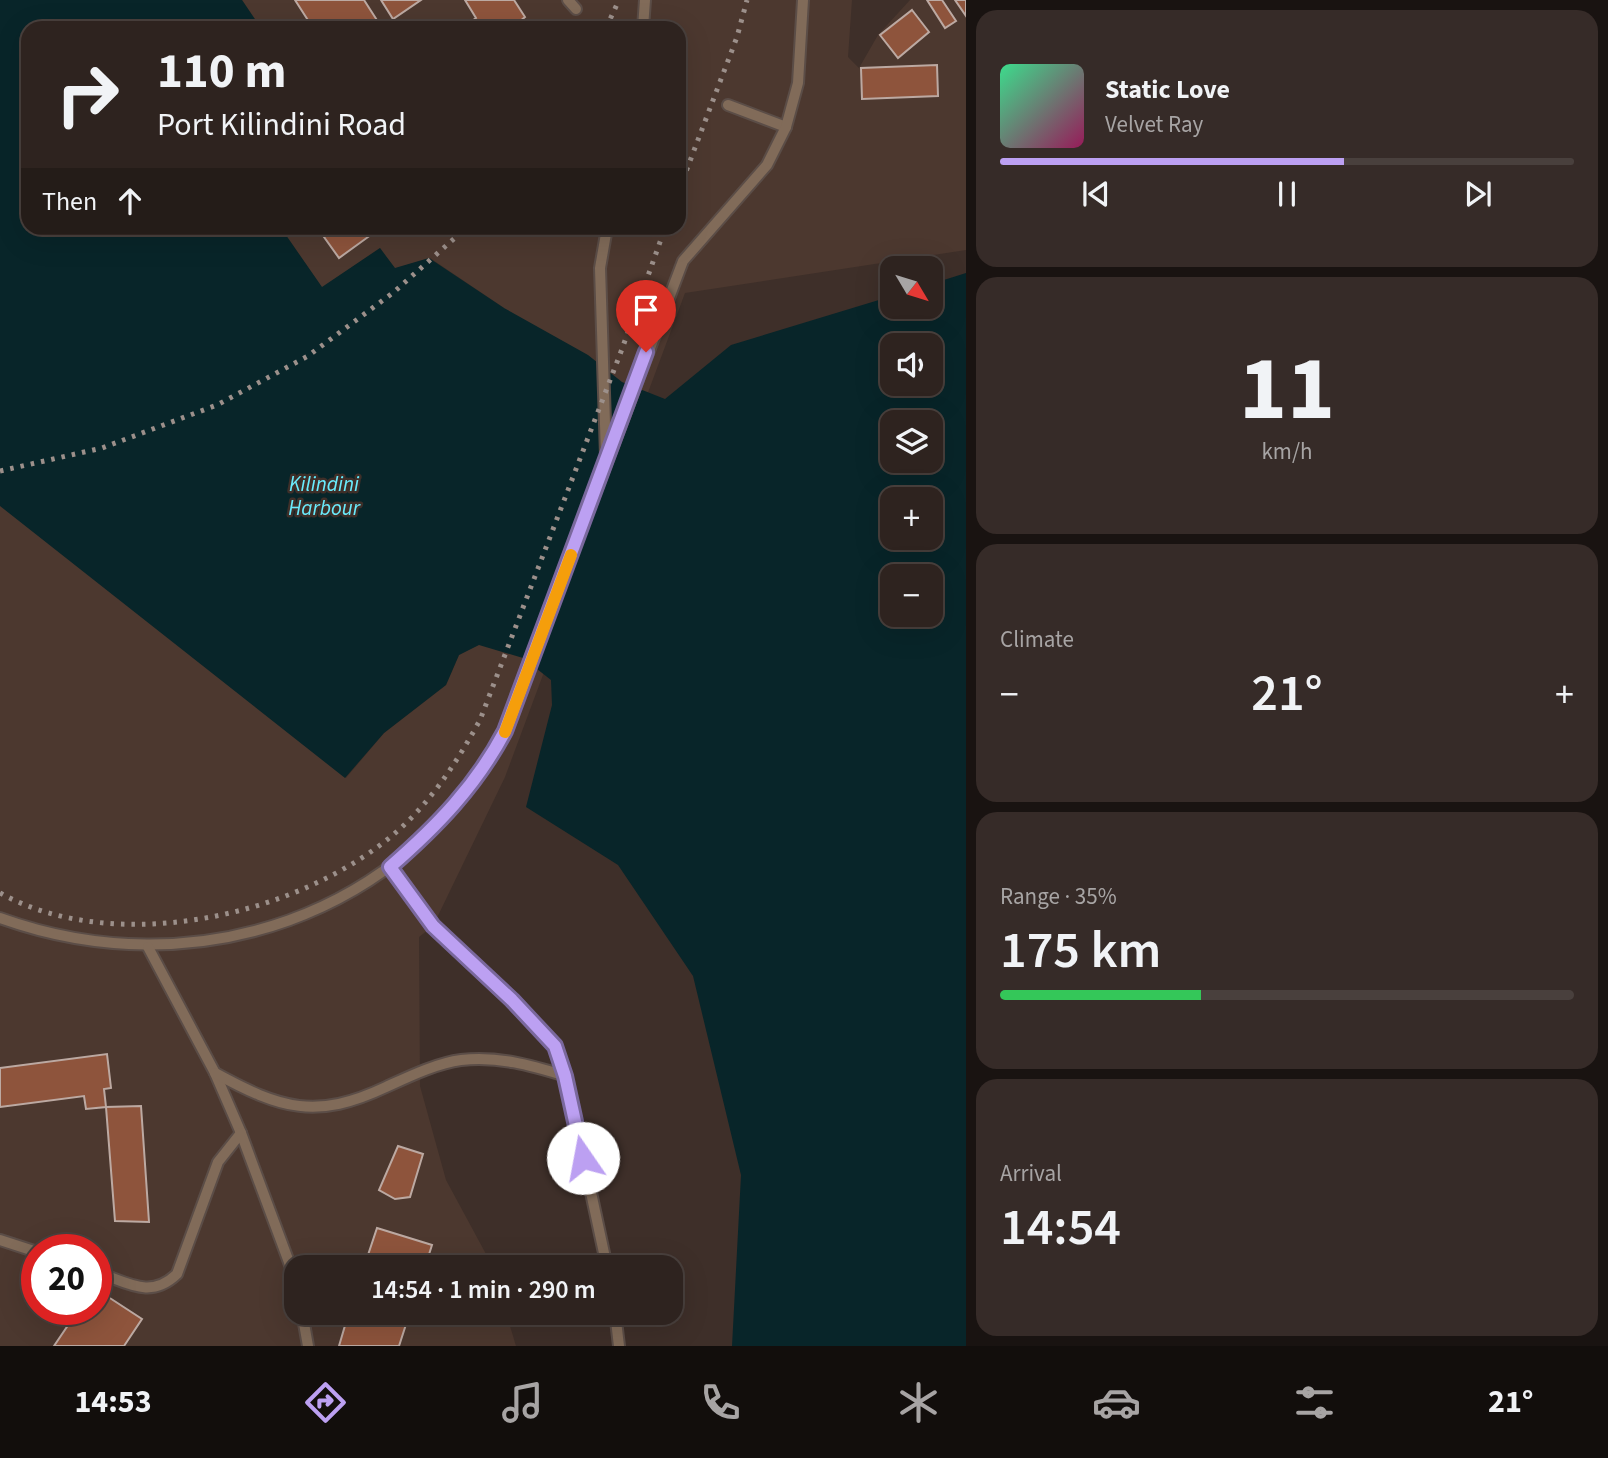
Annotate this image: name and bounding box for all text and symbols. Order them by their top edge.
text: 110 m [157,37,286,107]
icon: right [42,49,133,140]
text: Static Love [1105,71,1230,108]
text: Port Kilindini Road [157,102,406,148]
text: Velvet Ray [1105,108,1203,141]
icon: previous [1077,175,1115,213]
icon: pause [1268,175,1306,213]
icon: next [1459,175,1497,213]
icon: ahead [111,182,149,220]
text: Then [42,183,97,220]
north arrow [880,256,943,318]
map controls [880,256,943,627]
pin [616,280,676,352]
icon: arrive [627,291,665,329]
text: 11 [1239,325,1335,454]
button: sound [880,333,943,396]
button: layers [880,410,943,473]
text: km/h [1261,435,1313,468]
water label: Kilindini Harbour [288,469,361,523]
button: + [880,487,943,550]
button: − [880,564,943,627]
text: Climate [1000,623,1074,656]
text: 21° [1251,657,1323,731]
text: − [1000,668,1019,722]
text: + [1555,668,1574,722]
text: Range · 35% [1000,880,1117,913]
text: 175 km [1000,914,1161,988]
position arrow [546,1121,620,1195]
text: Arrival [1000,1157,1062,1190]
text: 14:54 [1000,1191,1121,1265]
speed limit sign: 20 [21,1234,112,1325]
text: 14:54 · 1 min · 290 m [371,1271,596,1308]
icon: directions [301,1378,350,1427]
icon: music [498,1378,547,1427]
icon: phone [696,1378,745,1427]
icon: climate [894,1378,943,1427]
icon: car [1092,1378,1141,1427]
icon: filters [1290,1378,1339,1427]
text: 14:53 [74,1379,152,1425]
text: 21° [1488,1379,1533,1425]

